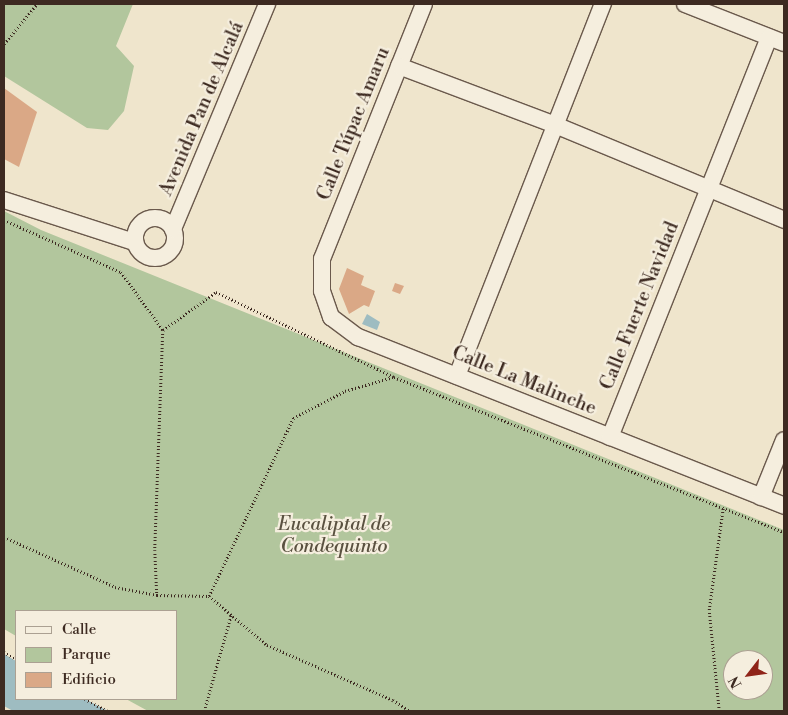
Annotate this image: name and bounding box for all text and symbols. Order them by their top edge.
street label: Avenida Pan de Alcalá [155,18,249,200]
street label: Calle Túpac Amaru [313,44,395,204]
street label: Calle Fuerte Navidad [596,219,684,393]
street label: Calle La Malinche [449,342,599,420]
park label: Eucaliptal de Condequinto [278,514,390,558]
legend [15,610,178,700]
text: Calle [62,620,96,639]
text: Parque [62,645,111,664]
north arrow [723,650,773,700]
text: Edificio [62,670,116,689]
text: N [725,673,746,691]

